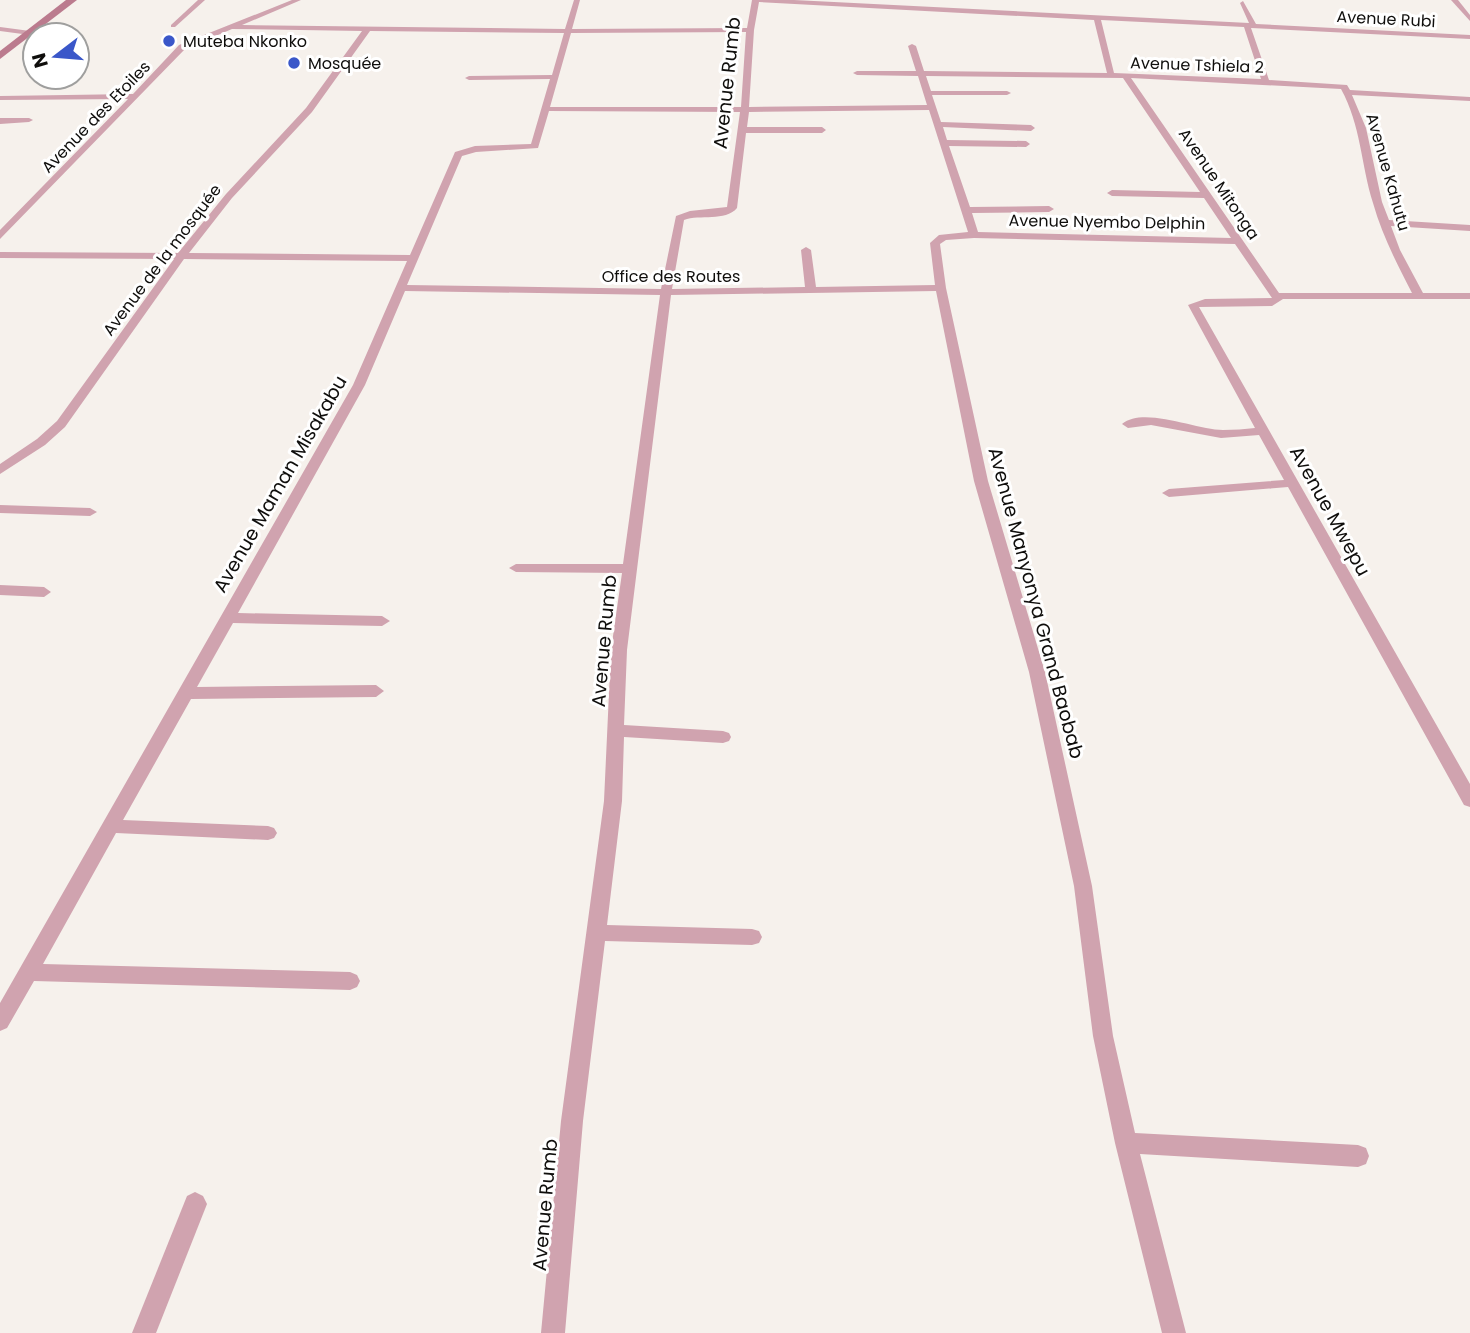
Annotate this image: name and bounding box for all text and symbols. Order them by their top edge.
street label: Avenue Rubi [1336,5,1436,33]
street label: Avenue Rumb [707,16,747,150]
north arrow [21,21,91,91]
place label: Muteba Nkonko [183,30,307,53]
marker: Muteba Nkonko [161,33,177,49]
text: N [25,50,55,71]
street label: Avenue Tshiela 2 [1130,51,1264,79]
place label: Mosquée [308,52,381,75]
marker: Mosquée [286,55,302,71]
street label: Avenue des Etoiles [36,56,156,178]
street label: Avenue Kahutu [1360,111,1416,233]
street label: Avenue Mitonga [1173,124,1265,244]
street label: Avenue de la mosquée [97,179,227,341]
street label: Avenue Nyembo Delphin [1008,209,1206,235]
street label: Office des Routes [602,265,740,288]
street label: Avenue Maman Misakabu [207,370,353,598]
street label: Avenue Mwepu [1283,441,1377,581]
street label: Avenue Manyonya Grand Baobab [981,444,1091,762]
street label: Avenue Rumb [585,574,623,708]
street label: Avenue Rumb [526,1138,564,1272]

